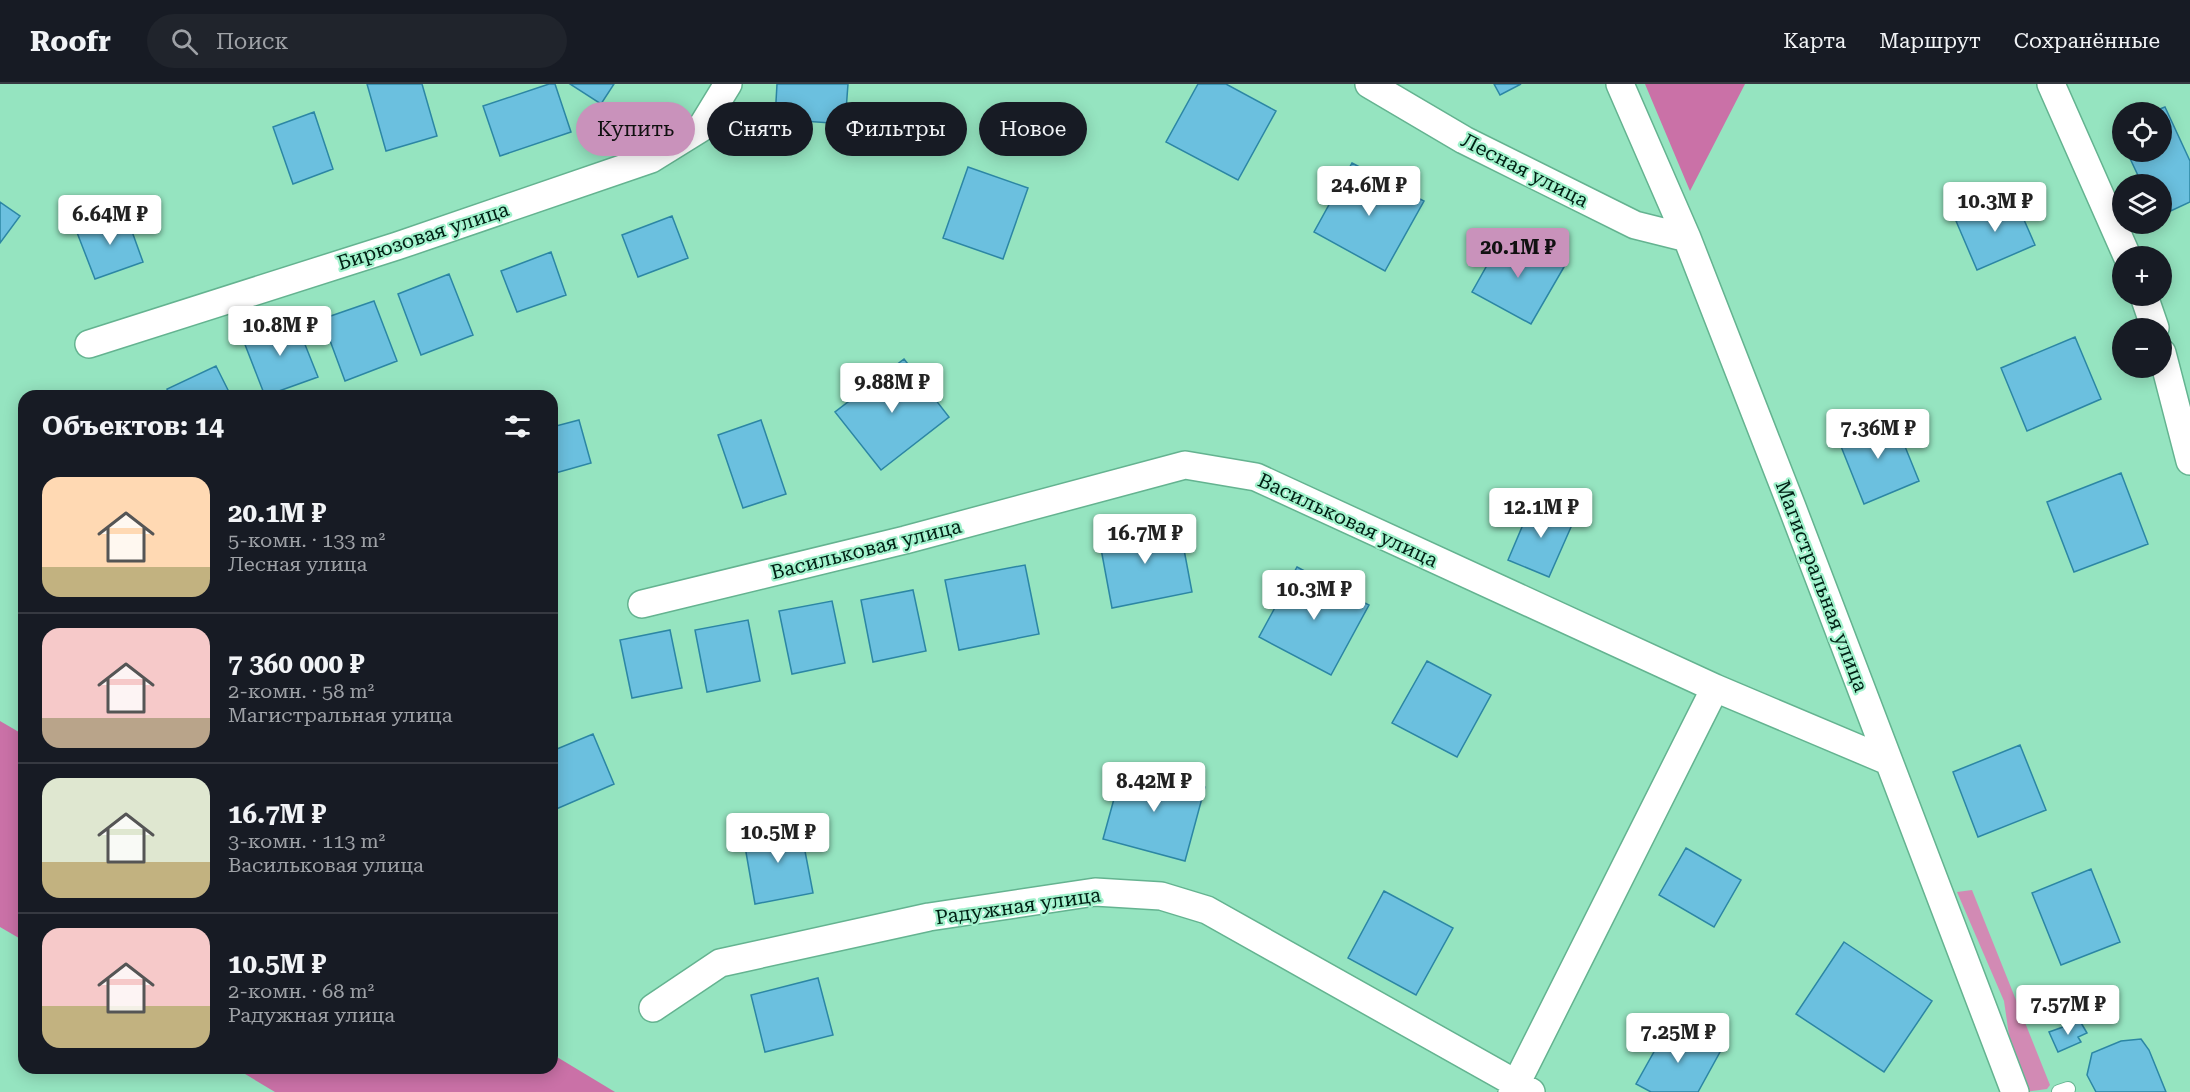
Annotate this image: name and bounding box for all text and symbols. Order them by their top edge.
search box [147,14,567,68]
text: Roofr [30,25,111,58]
icon: search [168,25,201,58]
text: Поиск [216,29,288,54]
text: Карта [1783,29,1846,53]
text: Маршрут [1879,29,1981,53]
text: Сохранённые [2014,29,2160,53]
chip: Купить [576,102,695,156]
chip: Снять [707,102,813,156]
chip: Фильтры [825,102,967,156]
chip: Новое [979,102,1087,156]
map controls [2112,102,2172,378]
button: locate [2112,102,2172,162]
street label: Лесная улица [1458,128,1593,212]
pin: 24.6M ₽ [1314,166,1424,217]
text: 24.6M ₽ [1331,173,1407,197]
button: layers [2112,174,2172,234]
pin: 10.3M ₽ [1940,182,2050,233]
text: 10.3M ₽ [1957,189,2033,213]
pin: 6.64M ₽ [55,195,165,246]
street label: Бирюзовая улица [334,197,512,275]
text: 6.64M ₽ [72,202,148,226]
pin: 20.1M ₽ [1463,228,1573,279]
text: 20.1M ₽ [1480,235,1556,259]
button: + [2112,246,2172,306]
pin: 10.8M ₽ [225,306,335,357]
text: 10.8M ₽ [242,313,318,337]
button: − [2112,318,2172,378]
pin: 9.88M ₽ [837,363,947,414]
text: 9.88M ₽ [854,370,930,394]
pin: 7.36M ₽ [1823,409,1933,460]
icon: filters [501,410,534,443]
text: Объектов: 14 [42,411,224,441]
text: 7.36M ₽ [1840,416,1916,440]
street label: Васильковая улица [1254,468,1442,572]
street label: Магистральная улица [1771,477,1873,695]
pin: 12.1M ₽ [1486,488,1596,539]
text: 12.1M ₽ [1503,495,1579,519]
text: 20.1M ₽ [228,498,326,528]
icon: home [90,501,162,573]
street label: Васильковая улица [768,514,964,584]
pin: 16.7M ₽ [1090,514,1200,565]
text: 16.7M ₽ [1107,521,1183,545]
text: 5-комн. · 133 m² [228,528,385,552]
text: Лесная улица [228,552,367,576]
pin: 10.3M ₽ [1259,570,1369,621]
text: 10.3M ₽ [1276,577,1352,601]
text: 7 360 000 ₽ [228,649,364,679]
icon: home [90,652,162,724]
text: 2-комн. · 58 m² [228,679,374,703]
text: Магистральная улица [228,703,453,727]
pin: 8.42M ₽ [1099,762,1209,813]
text: 8.42M ₽ [1116,769,1192,793]
text: 16.7M ₽ [228,799,326,829]
icon: home [90,802,162,874]
pin: 10.5M ₽ [723,813,833,864]
text: 10.5M ₽ [740,820,816,844]
text: 3-комн. · 113 m² [228,829,385,853]
text: Васильковая улица [228,853,424,877]
street label: Радужная улица [934,882,1103,930]
text: 10.5M ₽ [228,949,326,979]
icon: home [90,952,162,1024]
text: 2-комн. · 68 m² [228,979,374,1003]
pin: 7.57M ₽ [2013,985,2123,1036]
text: 7.57M ₽ [2030,992,2106,1016]
text: Радужная улица [228,1003,395,1027]
pin: 7.25M ₽ [1623,1013,1733,1064]
text: 7.25M ₽ [1640,1020,1716,1044]

